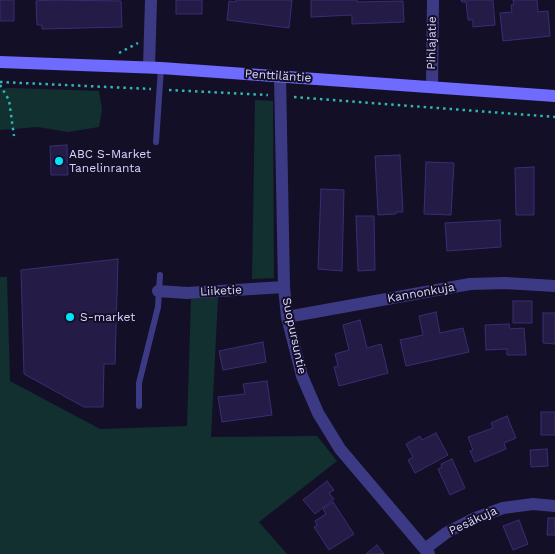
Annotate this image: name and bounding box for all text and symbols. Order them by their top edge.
street label: Pihlajatie [424,16,440,70]
street label: Penttiläntie [244,66,312,86]
place label: ABC S-Market Tanelinranta [69,147,151,175]
marker: ABC S-Market Tanelinranta [53,155,65,167]
street label: Kannonkuja [386,280,456,306]
street label: Liiketie [200,283,242,299]
street label: Suopursuntie [279,296,309,376]
place label: S-market [80,310,135,324]
marker: S-market [64,311,76,323]
street label: Pesäkuja [447,504,499,538]

